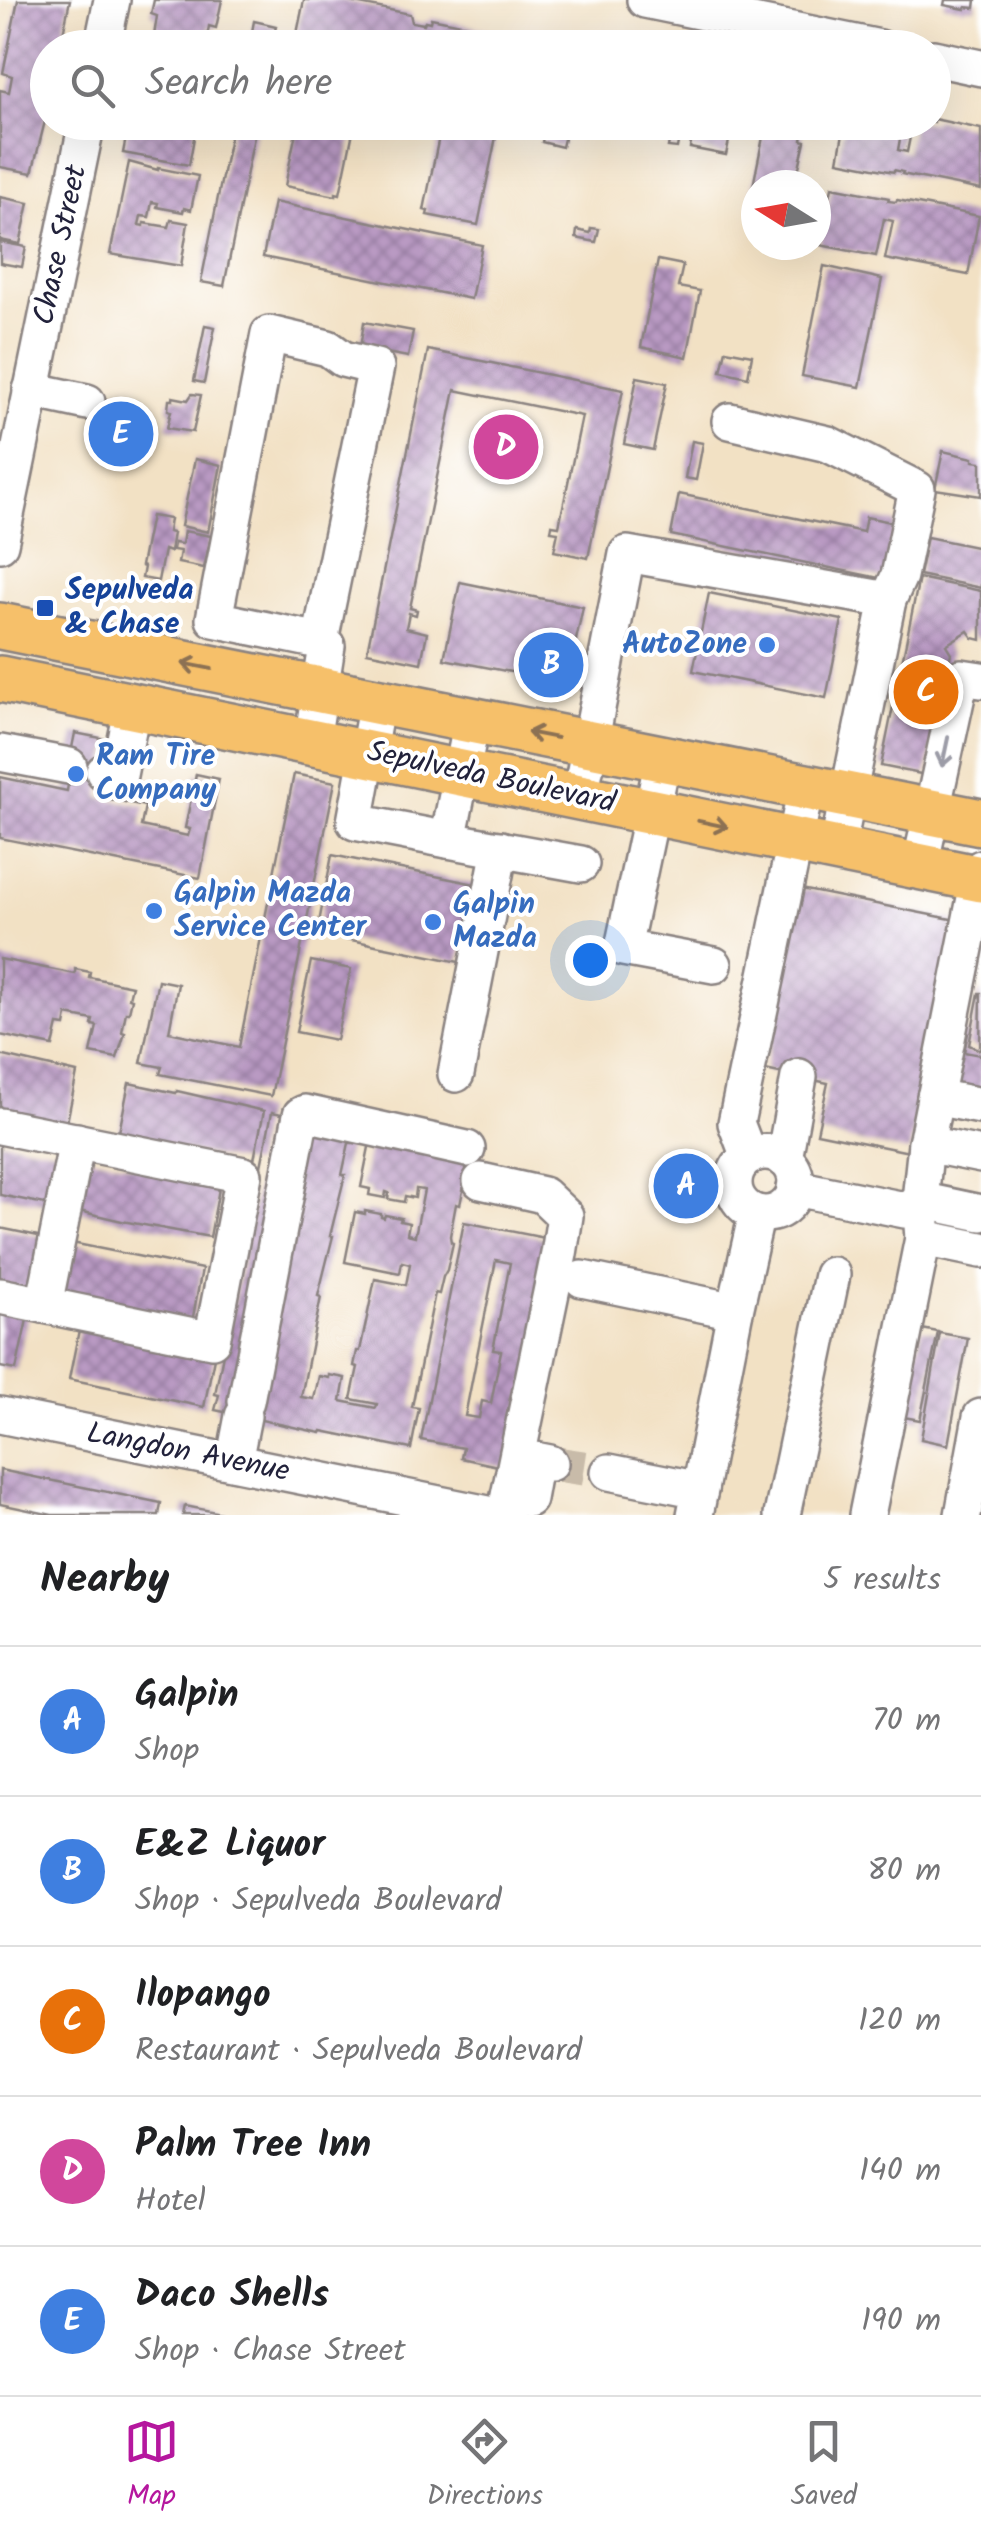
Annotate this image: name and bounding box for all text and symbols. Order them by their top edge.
search box [30,30,951,140]
text: Search here [145,55,332,115]
icon: search [65,58,120,113]
street label: Chase Street [21,160,101,329]
north arrow [741,170,831,260]
pin: E [88,396,154,472]
pin: D [474,410,538,484]
place label: Sepulveda & Chase [65,567,194,649]
marker: Sepulveda & Chase [34,597,56,619]
place label: AutoZone [622,621,747,669]
pin: B [518,628,584,702]
marker: AutoZone [756,634,778,656]
pin: C [894,654,958,730]
one-way arrow [182,655,214,674]
one-way arrow [527,724,559,743]
street label: Sepulveda Boulevard [363,728,620,828]
place label: Ram Tire Company [96,733,217,815]
one-way arrow [934,735,953,767]
marker: Ram Tire Company [65,763,87,785]
one-way arrow [696,815,728,834]
place label: Galpin Mazda Service Center [174,870,367,952]
place label: Galpin Mazda [453,881,537,963]
marker: Galpin Mazda Service Center [143,900,165,922]
marker: Galpin Mazda [422,911,444,933]
your location [565,935,616,986]
pin: A [654,1148,718,1224]
street label: Langdon Avenue [83,1410,293,1496]
text: Nearby [40,1547,169,1614]
text: 5 results [823,1555,941,1606]
text: Galpin [135,1666,239,1726]
text: A [62,1696,83,1747]
text: 70 m [872,1696,941,1747]
text: Shop [135,1726,199,1777]
text: E&Z Liquor [135,1816,325,1876]
text: B [63,1846,82,1897]
text: 80 m [867,1846,941,1897]
text: Shop · Sepulveda Boulevard [135,1876,501,1927]
text: Ilopango [135,1966,271,2026]
text: C [63,1996,82,2047]
text: 120 m [858,1996,941,2047]
text: Restaurant · Sepulveda Boulevard [135,2026,582,2077]
text: Palm Tree Inn [135,2116,371,2176]
text: D [62,2146,83,2197]
text: 140 m [859,2146,941,2197]
text: Hotel [135,2176,206,2227]
text: Daco Shells [135,2266,329,2326]
text: E [64,2296,81,2347]
text: 190 m [861,2296,941,2347]
text: Shop · Chase Street [135,2326,406,2377]
tab: Map [124,2414,179,2519]
tab: Directions [427,2414,543,2519]
tab: Saved [791,2414,857,2519]

